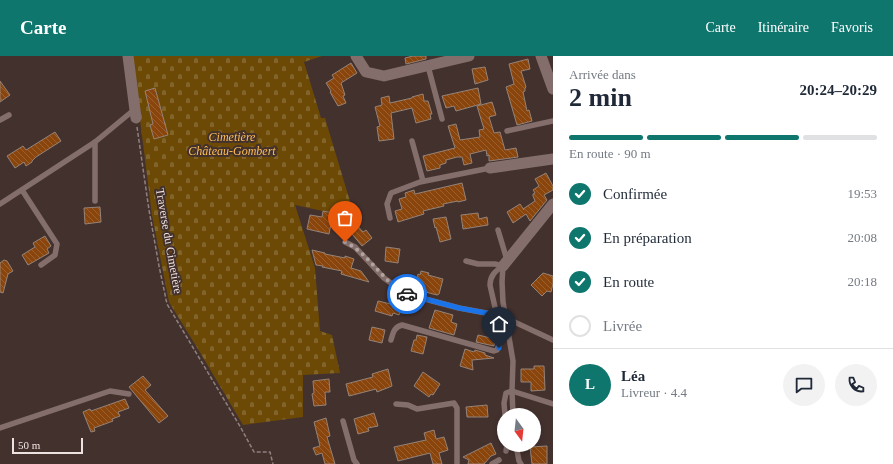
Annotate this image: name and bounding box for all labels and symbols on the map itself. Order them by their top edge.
park label: Cimetière Château-Gombert [188,130,276,158]
street label: Traverse du Cimetière [153,187,185,295]
pin [328,201,362,242]
courier [387,274,427,314]
pin [482,307,516,348]
north arrow [497,408,541,452]
scale bar [12,436,83,455]

